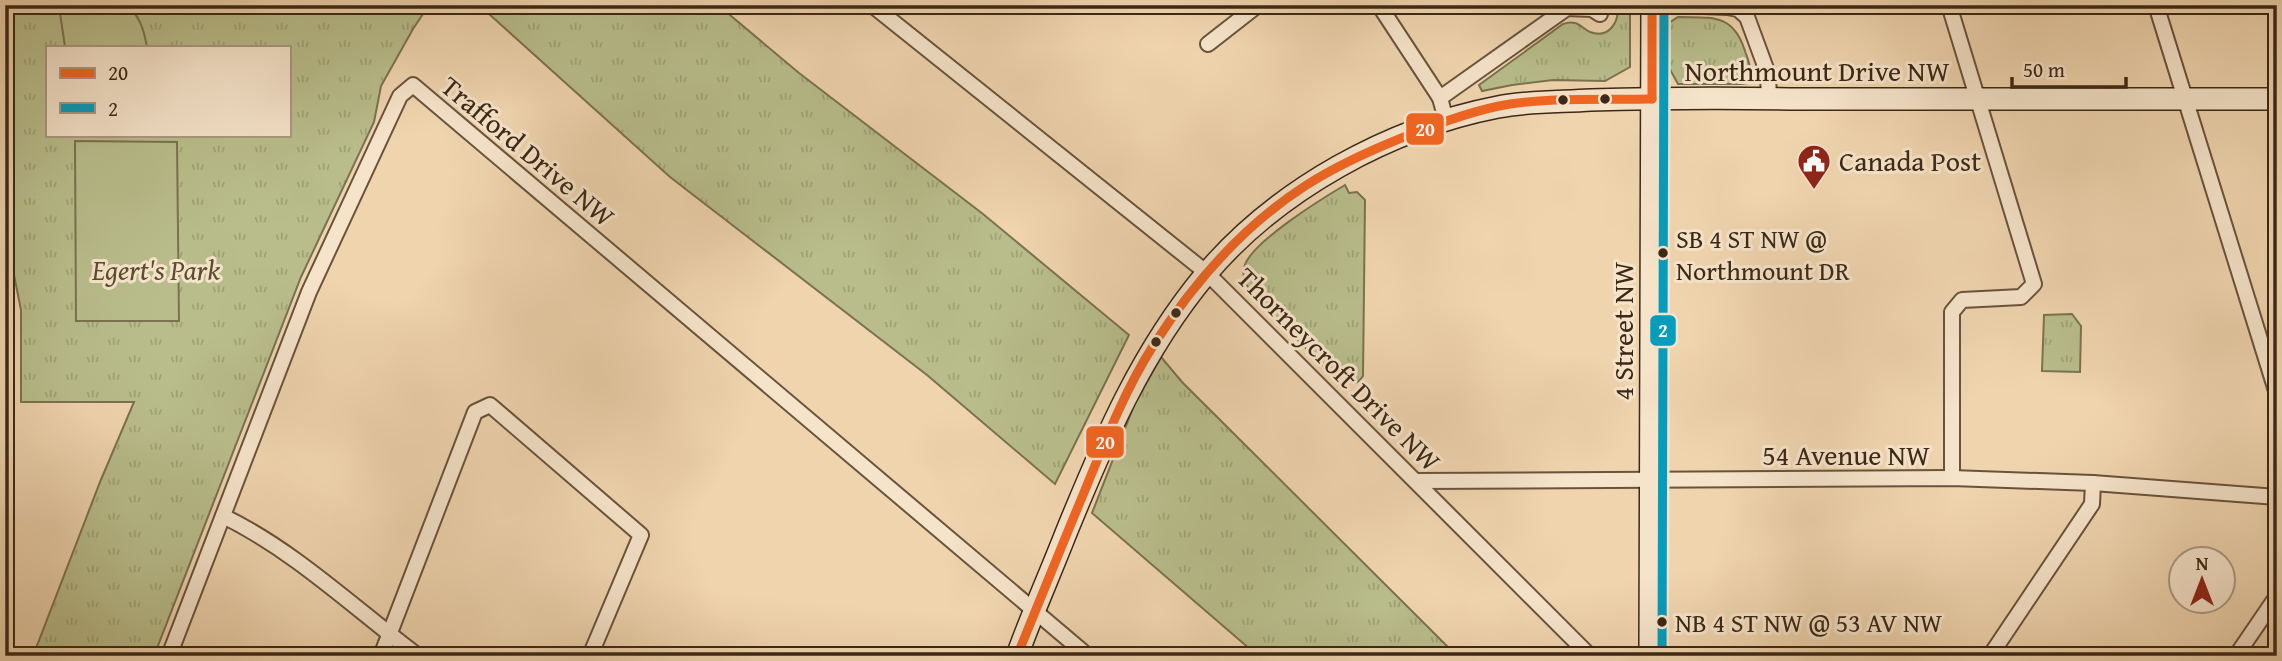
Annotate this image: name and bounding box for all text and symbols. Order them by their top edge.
legend [46,46,290,136]
scale bar [2012,46,2126,90]
street label: Northmount Drive NW [1685,50,1950,91]
text: 50 m [2023,54,2065,85]
text: 20 [108,57,128,88]
street label: Trafford Drive NW [432,66,624,236]
unlabelled marker [1598,92,1612,106]
text: 2 [108,93,118,124]
unlabelled marker [1556,93,1570,107]
line badge: 20 [1405,112,1445,146]
text: 20 [1415,115,1435,143]
place label: Canada Post [1839,140,1981,181]
public building icon: Canada Post [1795,142,1833,191]
place label: SB 4 ST NW @ Northmount DR [1676,219,1850,290]
marker: SB 4 ST NW @ Northmount DR [1656,246,1670,260]
park label: Egert's Park [91,249,220,290]
street label: Thorneycroft Drive NW [1228,257,1451,480]
street label: 4 Street NW [1602,261,1643,400]
unlabelled marker [1169,306,1183,320]
line badge: 2 [1649,314,1677,347]
text: 2 [1658,316,1668,344]
unlabelled marker [1149,335,1163,349]
line badge: 20 [1085,425,1125,459]
text: 20 [1095,428,1115,456]
street label: 54 Avenue NW [1762,434,1930,475]
north arrow [2166,546,2236,616]
text: N [2196,549,2209,577]
place label: NB 4 ST NW @ 53 AV NW [1675,603,1942,642]
marker: NB 4 ST NW @ 53 AV NW [1655,615,1669,629]

